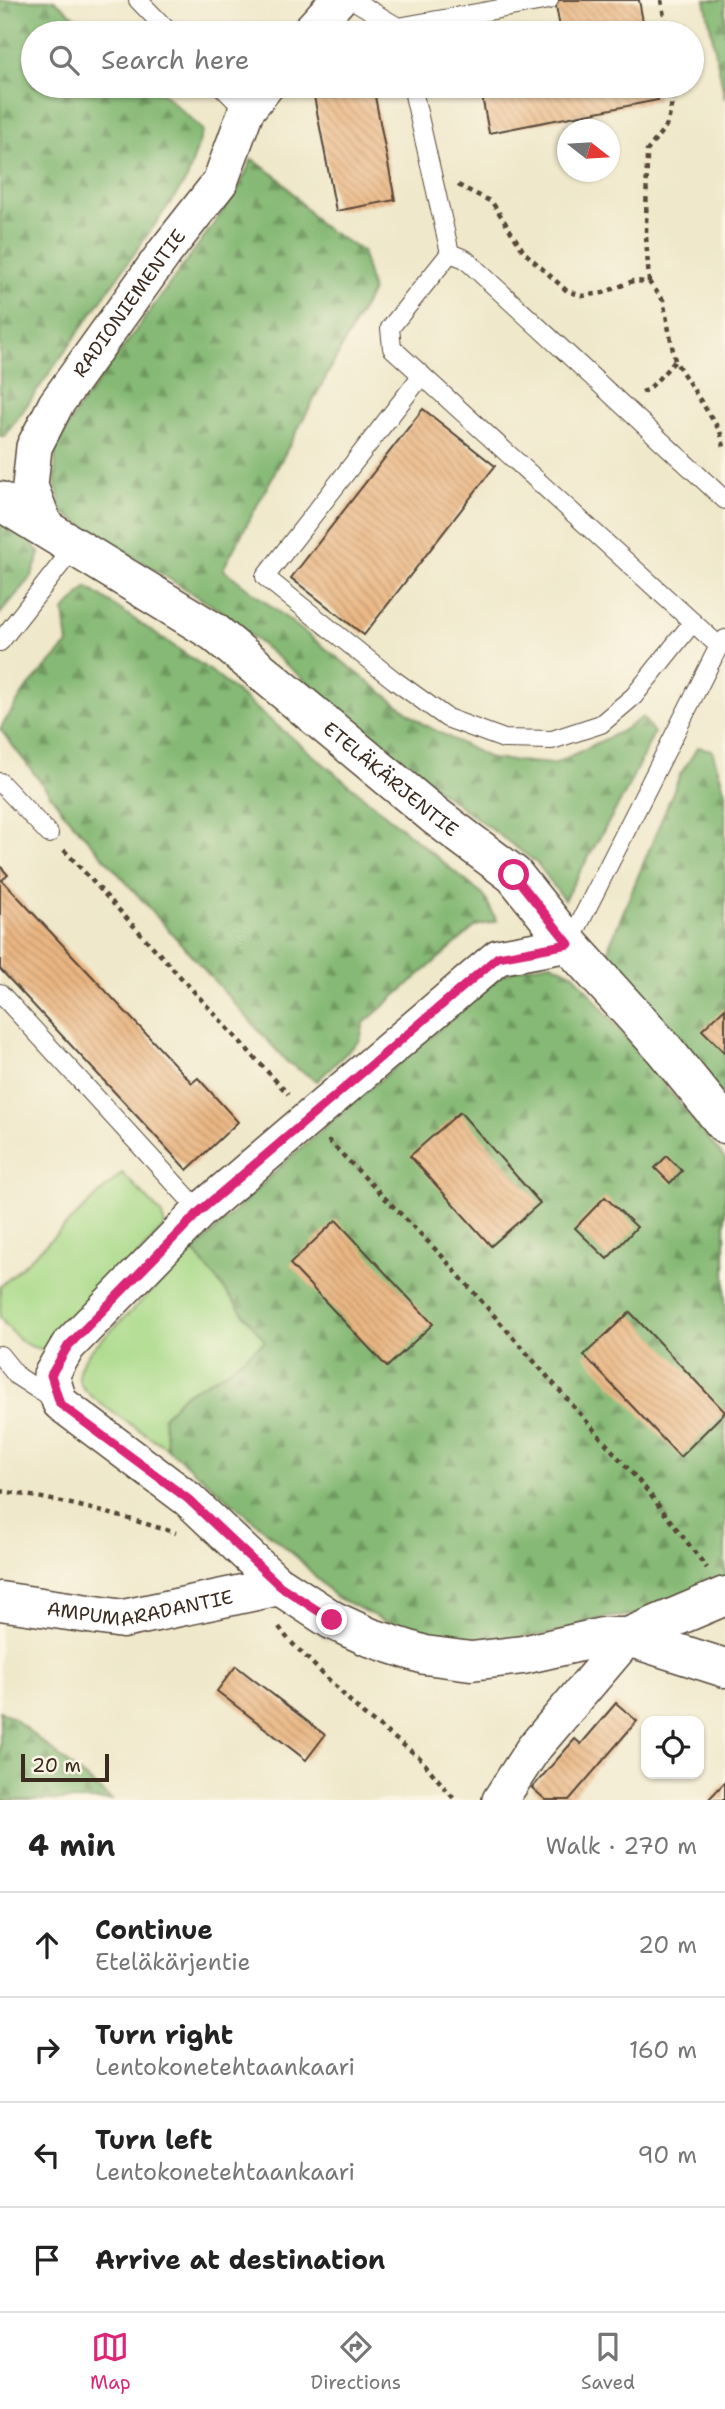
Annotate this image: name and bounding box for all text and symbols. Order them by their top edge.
search box [21,21,704,98]
icon: search [45,41,83,79]
text: Search here [101,42,250,77]
north arrow [557,119,620,182]
street label: RADIONIEMENTIE [67,224,191,382]
street label: ETELÄKÄRJENTIE [318,716,464,842]
route start [498,859,529,890]
street label: AMPUMARADANTIE [45,1584,235,1632]
route end [316,1604,347,1635]
map controls [641,1716,704,1779]
button: locate [641,1716,704,1779]
scale bar [21,1751,108,1783]
text: 20 m [32,1753,81,1778]
text: 4 min [28,1825,115,1866]
text: Walk · 270 m [545,1831,697,1861]
text: Continue [95,1912,213,1947]
icon: ahead [28,1926,66,1964]
text: 20 m [638,1930,697,1960]
text: Eteläkärjentie [95,1947,250,1977]
text: Turn right [95,2017,233,2052]
icon: right [28,2031,66,2069]
text: 160 m [629,2035,697,2065]
text: Lentokonetehtaankaari [95,2052,355,2082]
text: Turn left [95,2122,212,2157]
icon: left [28,2136,66,2174]
text: 90 m [637,2140,697,2170]
text: Lentokonetehtaankaari [95,2157,355,2187]
icon: arrive [28,2241,66,2279]
text: Arrive at destination [95,2242,385,2277]
tab: Map [90,2328,131,2395]
tab: Directions [311,2328,401,2395]
tab: Saved [581,2328,635,2395]

